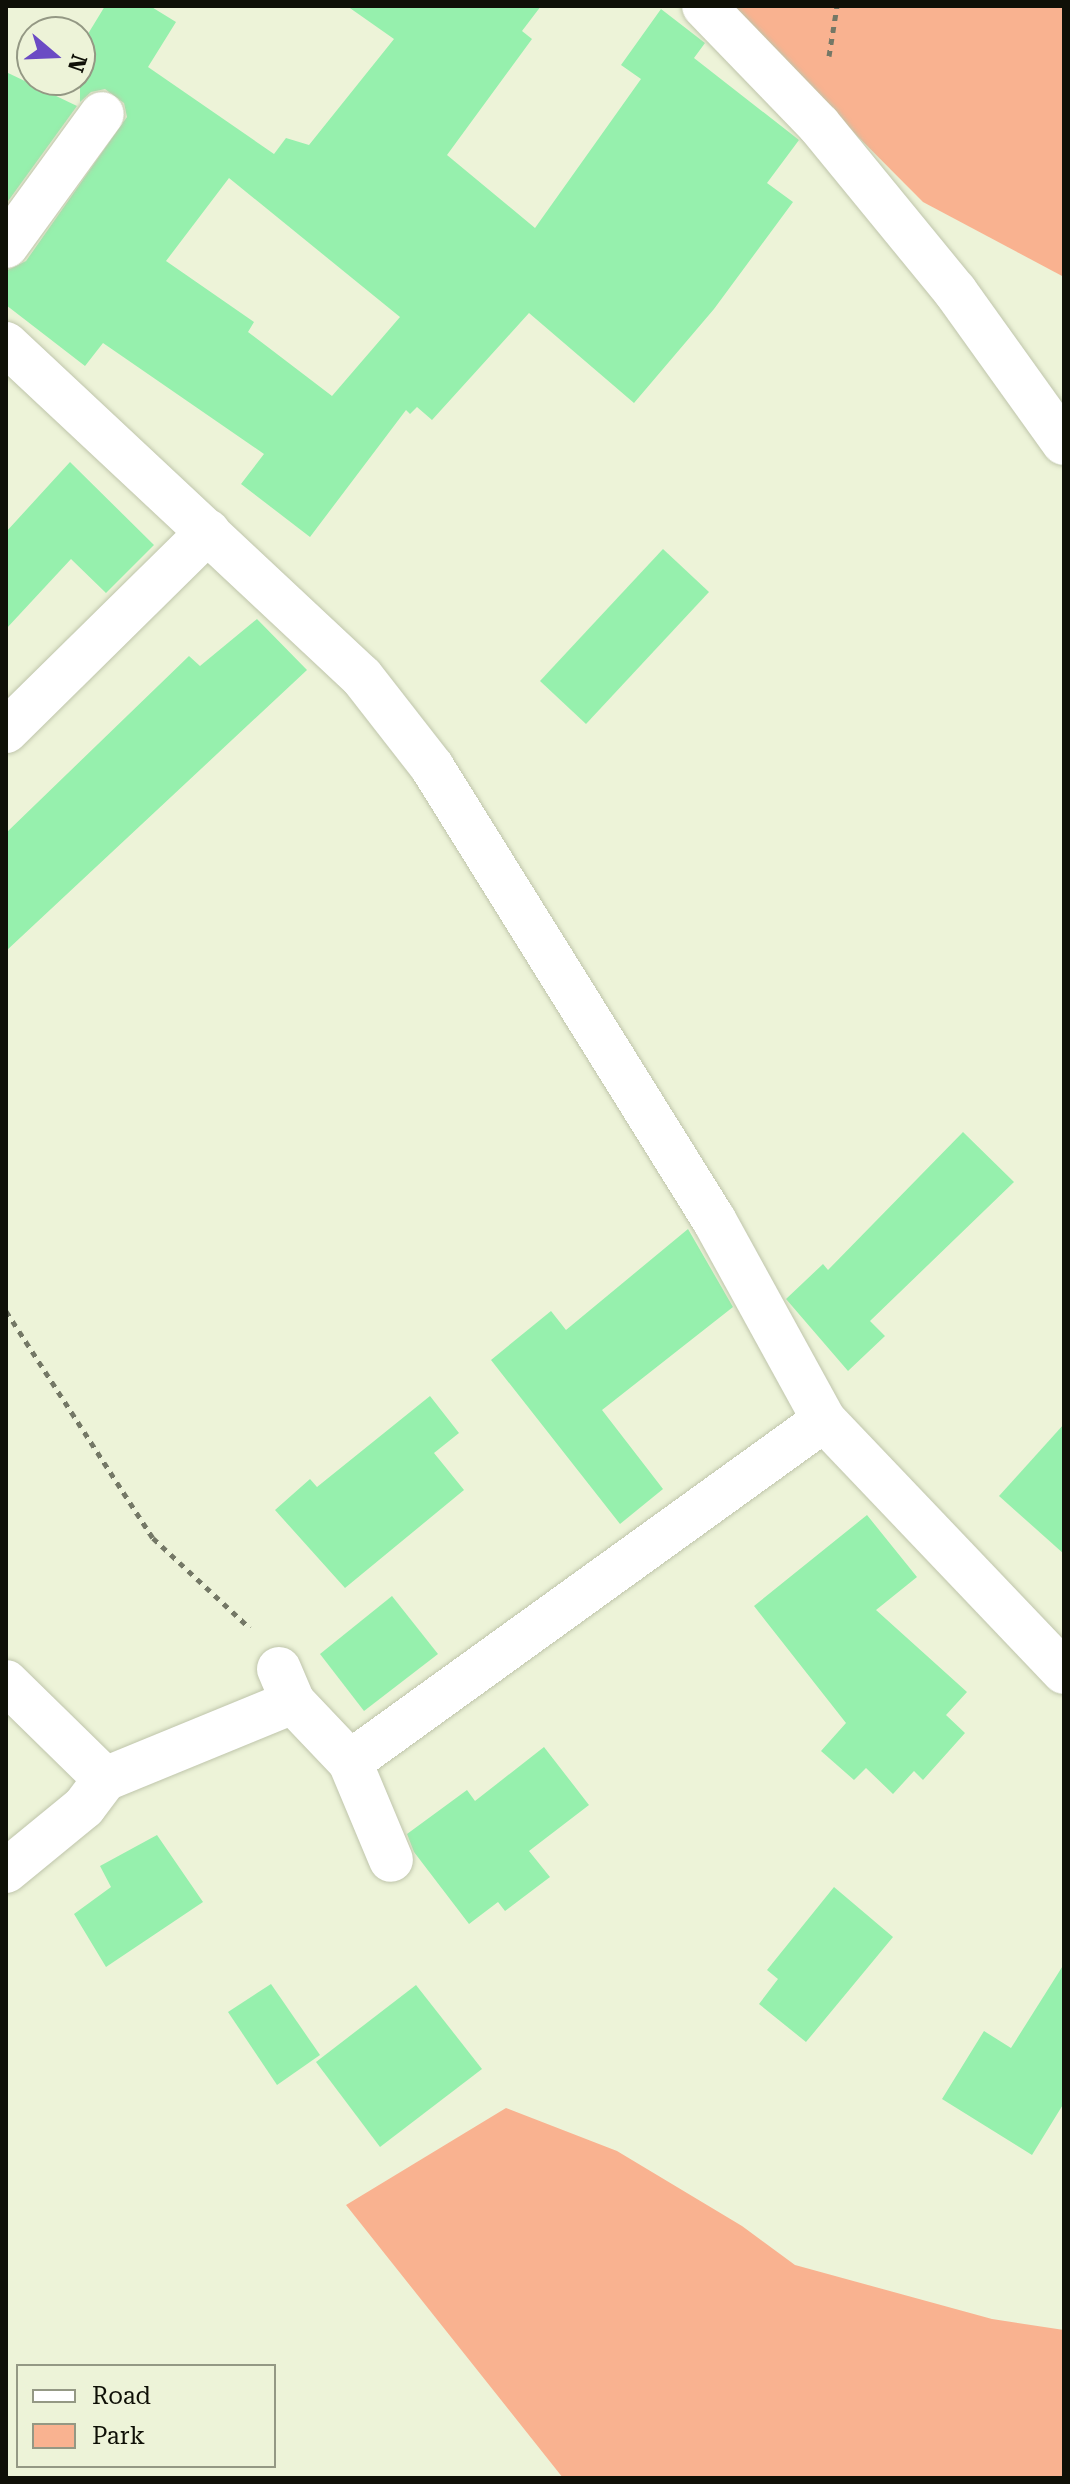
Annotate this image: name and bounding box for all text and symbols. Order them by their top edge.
north arrow [16,16,96,96]
text: N [63,51,92,75]
legend [16,2364,276,2468]
text: Road [92,2382,151,2410]
text: Park [92,2422,145,2450]

